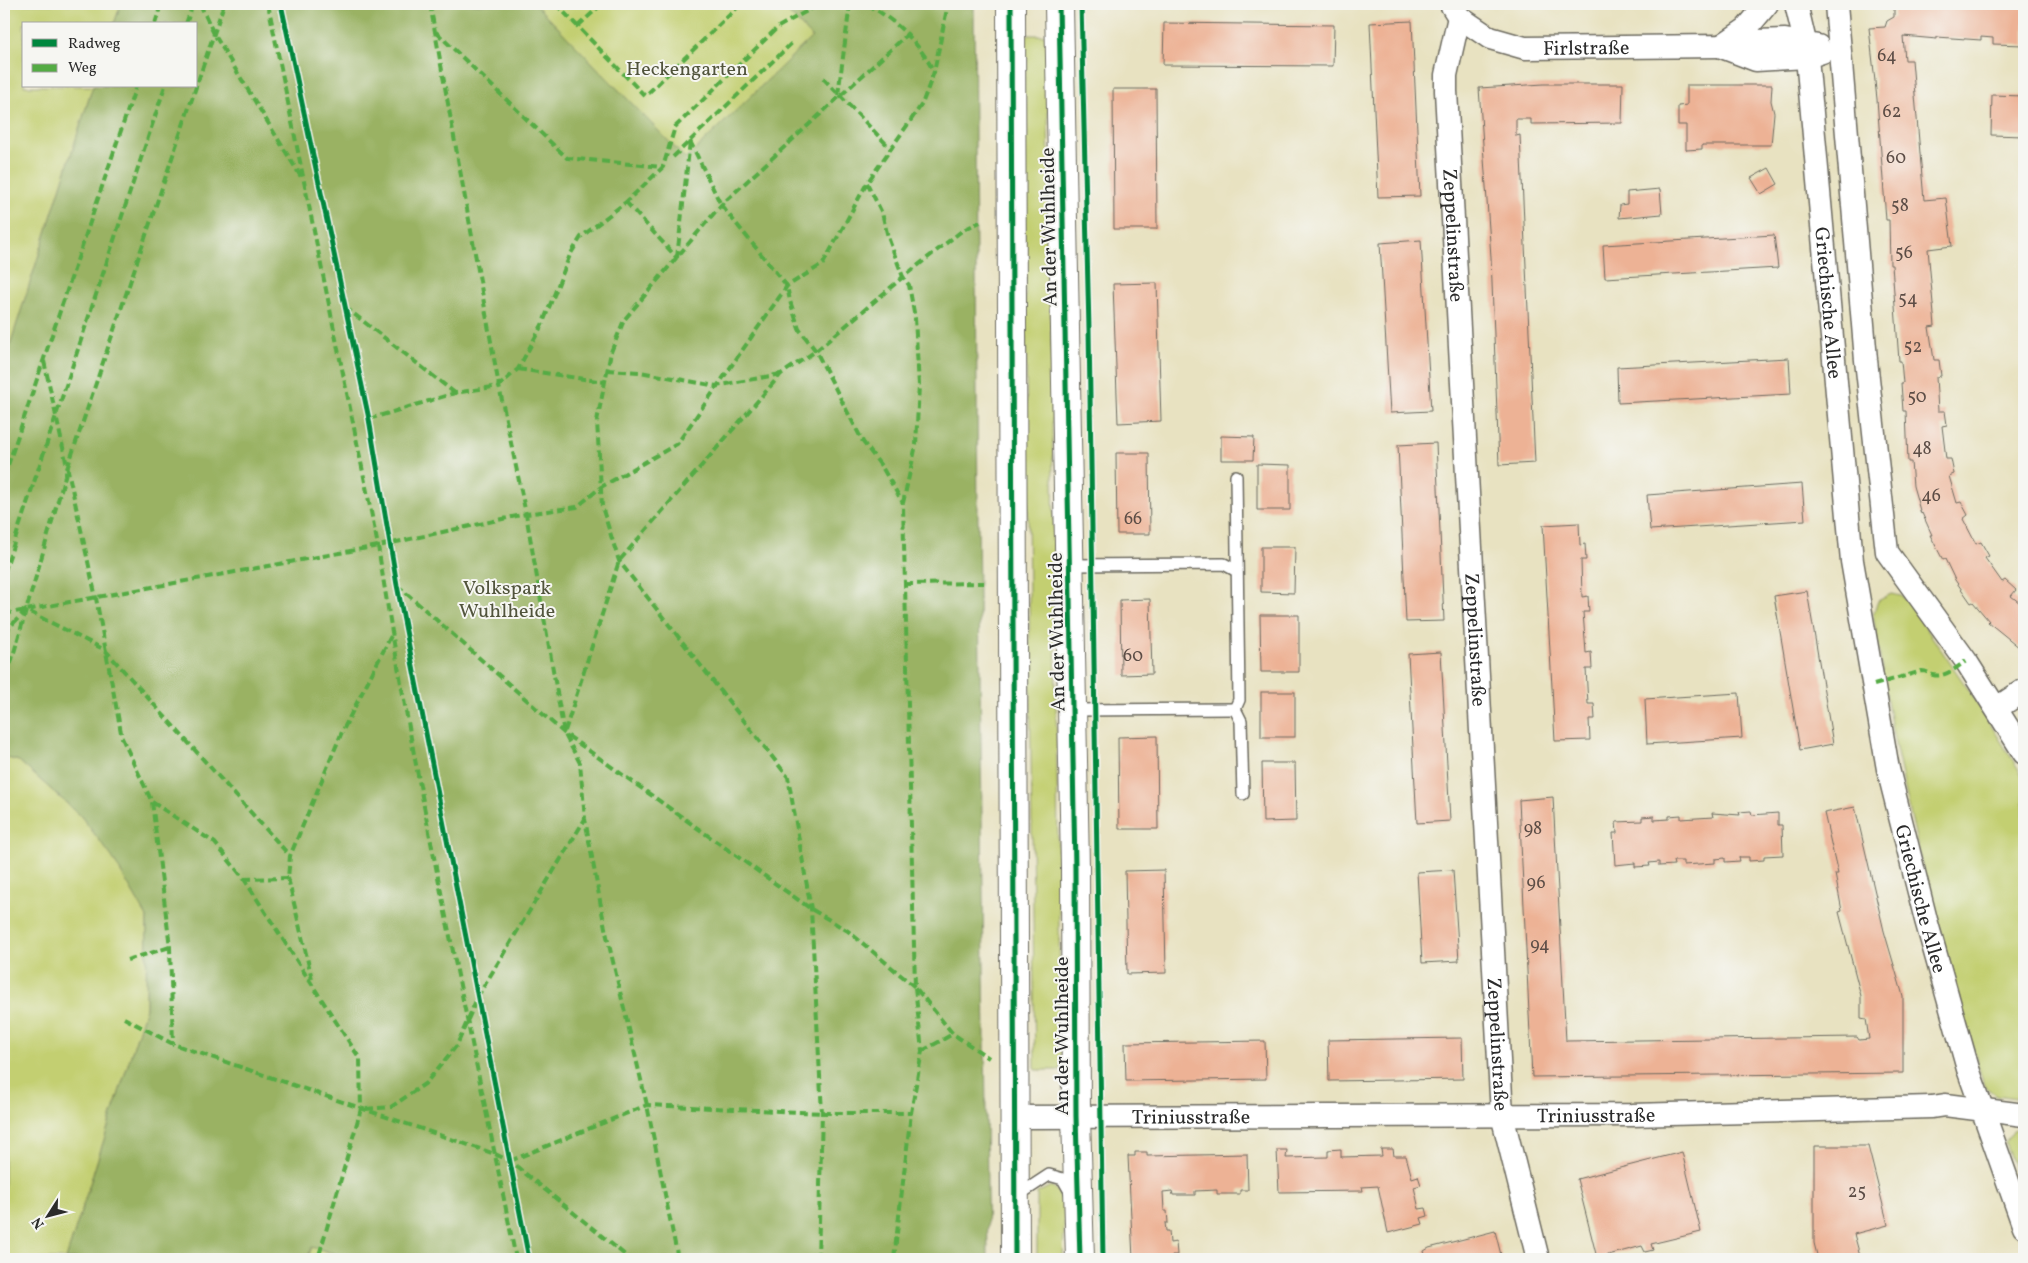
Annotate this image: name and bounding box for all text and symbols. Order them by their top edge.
legend [22,22,198,88]
text: Radweg [68,34,121,55]
street label: Firlstraße [1543,35,1629,64]
house number: 64 [1877,44,1897,69]
park label: Heckengarten [626,56,748,84]
text: Weg [68,58,97,79]
house number: 62 [1883,100,1901,125]
house number: 60 [1886,146,1906,171]
street label: An der Wuhlheide [1035,147,1065,307]
street label: Zeppelinstraße [1434,168,1470,303]
house number: 58 [1891,194,1909,219]
street label: Griechische Allee [1806,226,1848,380]
house number: 56 [1895,241,1913,266]
house number: 54 [1898,287,1918,312]
house number: 52 [1904,335,1922,360]
house number: 50 [1907,385,1927,410]
house number: 48 [1912,437,1932,462]
house number: 46 [1921,484,1941,509]
house number: 66 [1124,507,1142,532]
street label: An der Wuhlheide [1043,552,1073,712]
street label: Zeppelinstraße [1456,572,1492,707]
park label: Volkspark Wuhlheide [459,575,555,626]
house number: 60 [1123,644,1143,669]
house number: 98 [1524,817,1542,842]
street label: Griechische Allee [1887,822,1952,976]
house number: 96 [1526,871,1546,896]
house number: 94 [1530,933,1550,958]
street label: An der Wuhlheide [1049,956,1077,1116]
street label: Zeppelinstraße [1478,977,1514,1112]
street label: Triniusstraße [1537,1102,1656,1131]
street label: Triniusstraße [1132,1104,1250,1133]
house number: 25 [1848,1180,1866,1205]
north arrow [22,1190,72,1240]
text: N [28,1213,49,1232]

